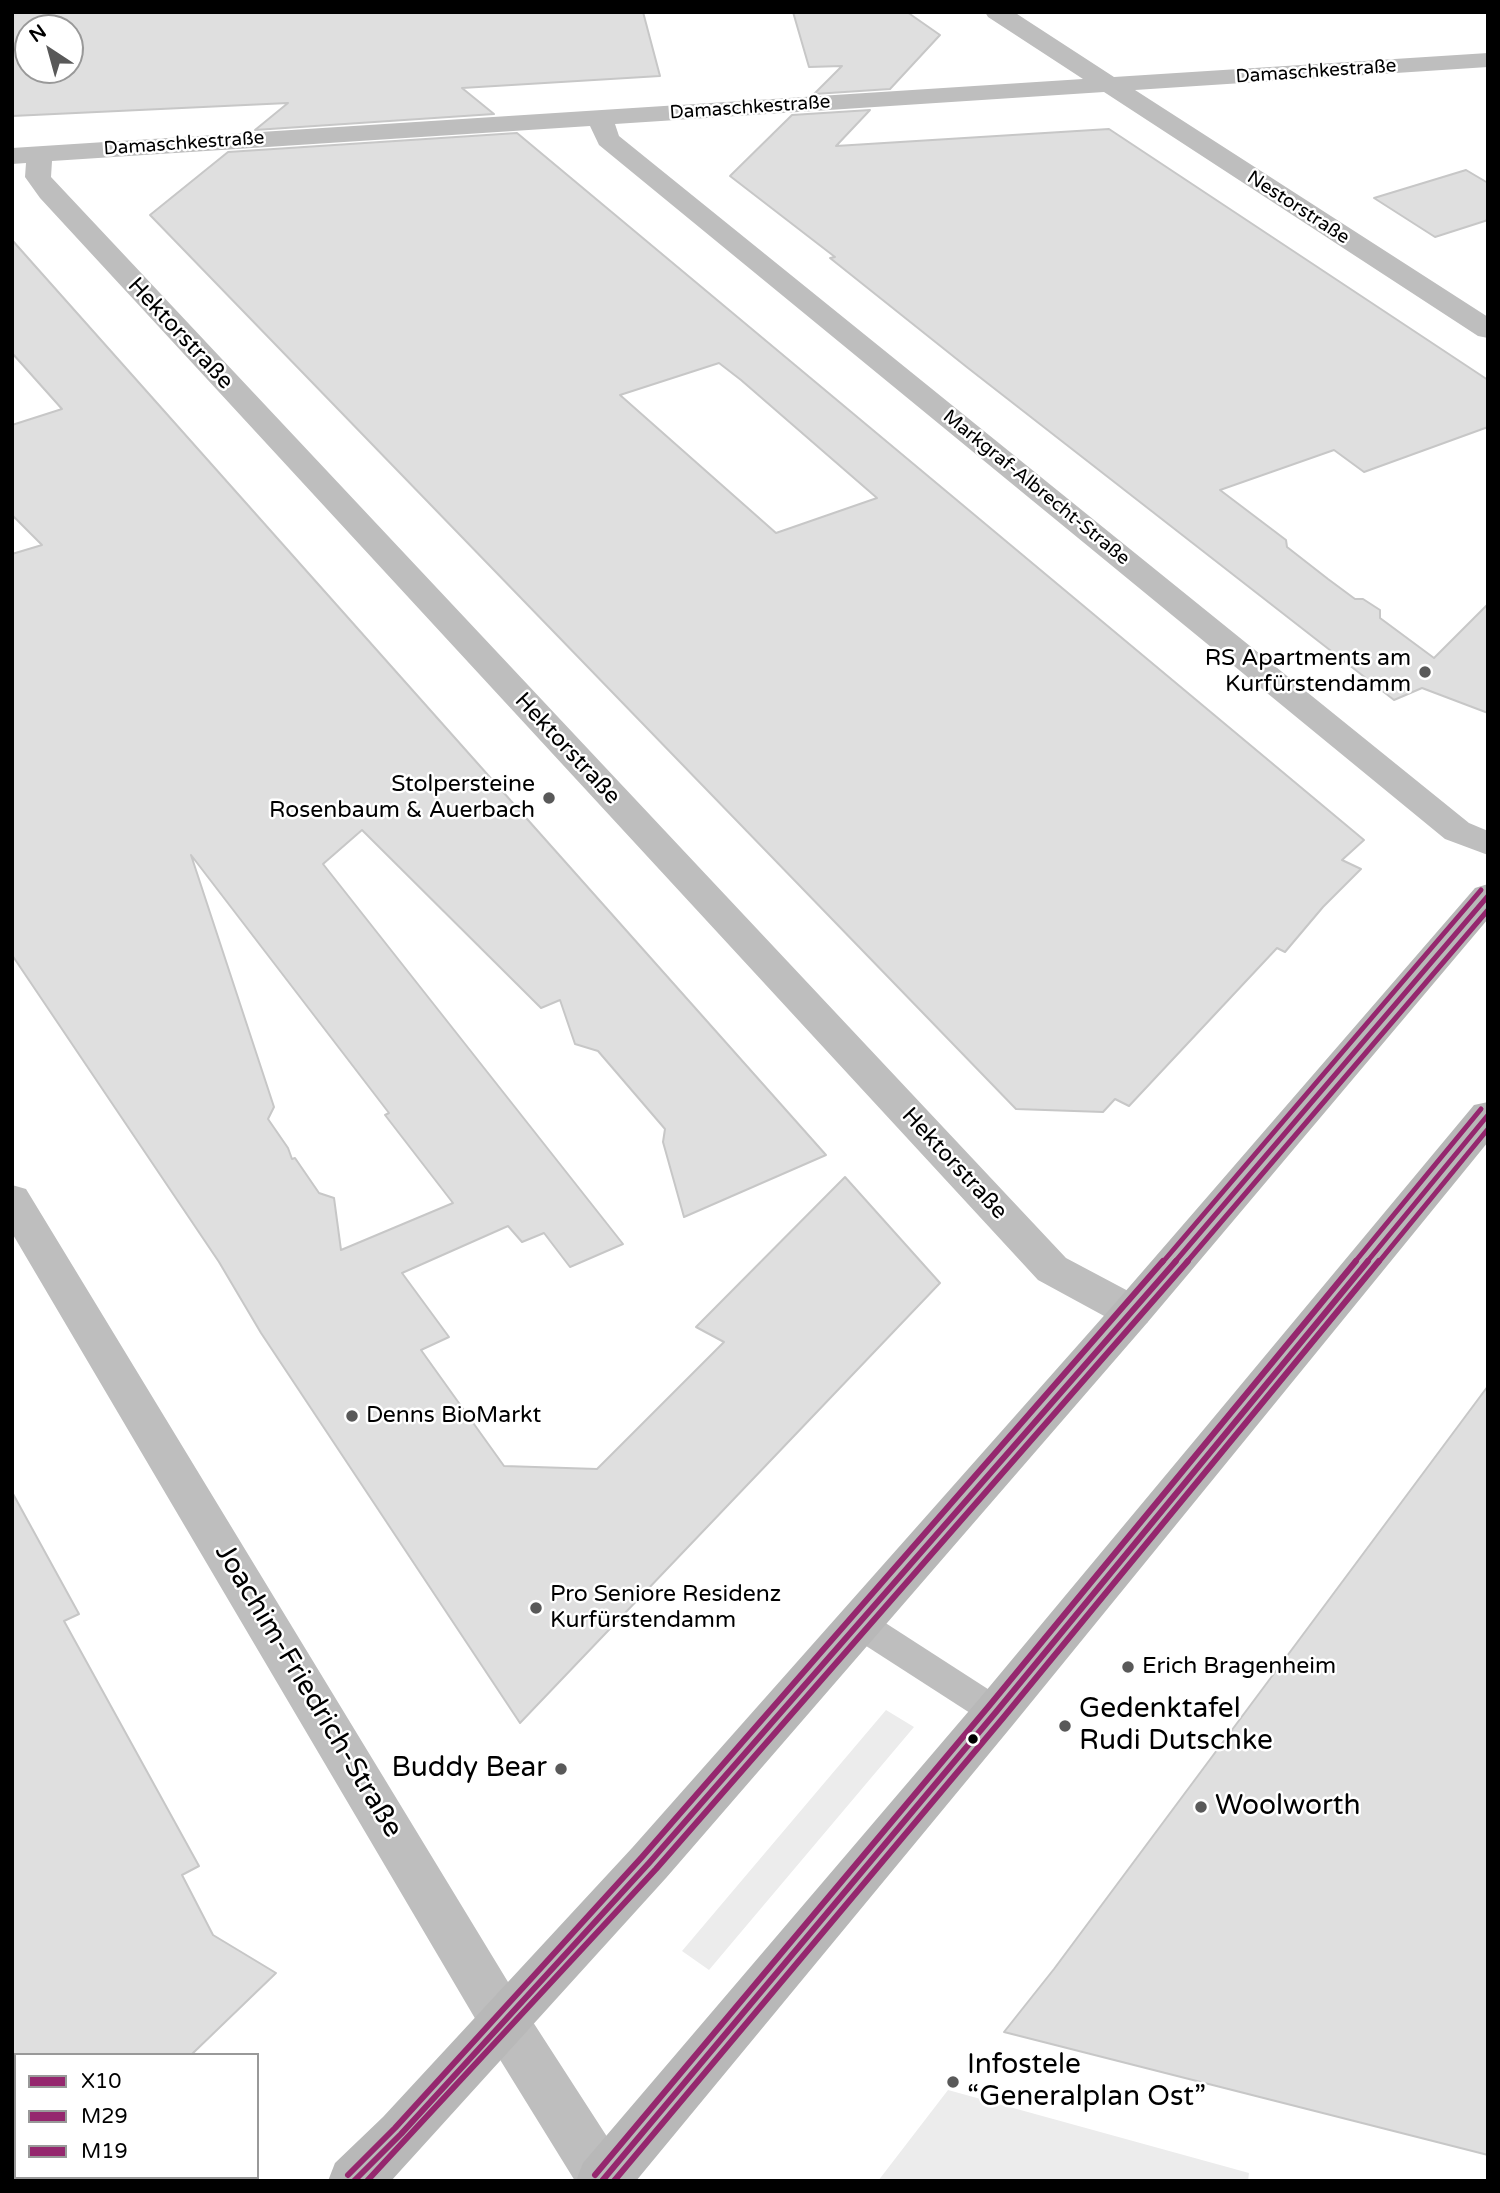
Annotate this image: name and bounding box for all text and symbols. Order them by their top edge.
north arrow [14,14,84,84]
text: N [25,20,50,47]
street label: Damaschkestraße [1235,55,1397,89]
street label: Damaschkestraße [669,91,831,125]
street label: Damaschkestraße [103,127,265,161]
street label: Nestorstraße [1243,166,1353,250]
street label: Hektorstraße [121,272,239,396]
street label: Markgraf-Albrecht-Straße [938,406,1134,570]
place label: RS Apartments am Kurfürstendamm [1205,645,1411,699]
marker: RS Apartments am Kurfürstendamm [1417,664,1433,680]
street label: Hektorstraße [508,687,626,811]
place label: Stolpersteine Rosenbaum & Auerbach [269,771,535,825]
marker: Stolpersteine Rosenbaum & Auerbach [541,790,557,806]
street label: Hektorstraße [895,1102,1013,1226]
place label: Denns BioMarkt [366,1402,541,1430]
marker: Denns BioMarkt [344,1408,360,1424]
street label: Joachim-Friedrich-Straße [207,1538,409,1844]
place label: Pro Seniore Residenz Kurfürstendamm [550,1581,781,1635]
marker: Pro Seniore Residenz Kurfürstendamm [528,1600,544,1616]
place label: Erich Bragenheim [1142,1653,1336,1681]
marker: Erich Bragenheim [1120,1659,1136,1675]
place label: Gedenktafel Rudi Dutschke [1079,1693,1273,1759]
marker: Gedenktafel Rudi Dutschke [1057,1718,1073,1734]
unlabelled marker [966,1732,980,1746]
place label: Buddy Bear [392,1752,547,1786]
marker: Buddy Bear [553,1761,569,1777]
place label: Woolworth [1215,1790,1361,1824]
marker: Woolworth [1193,1799,1209,1815]
place label: Infostele “Generalplan Ost” [967,2049,1206,2115]
legend [14,2053,259,2179]
text: X10 [81,2069,121,2094]
marker: Infostele “Generalplan Ost” [945,2074,961,2090]
text: M29 [81,2104,128,2129]
text: M19 [81,2139,128,2164]

